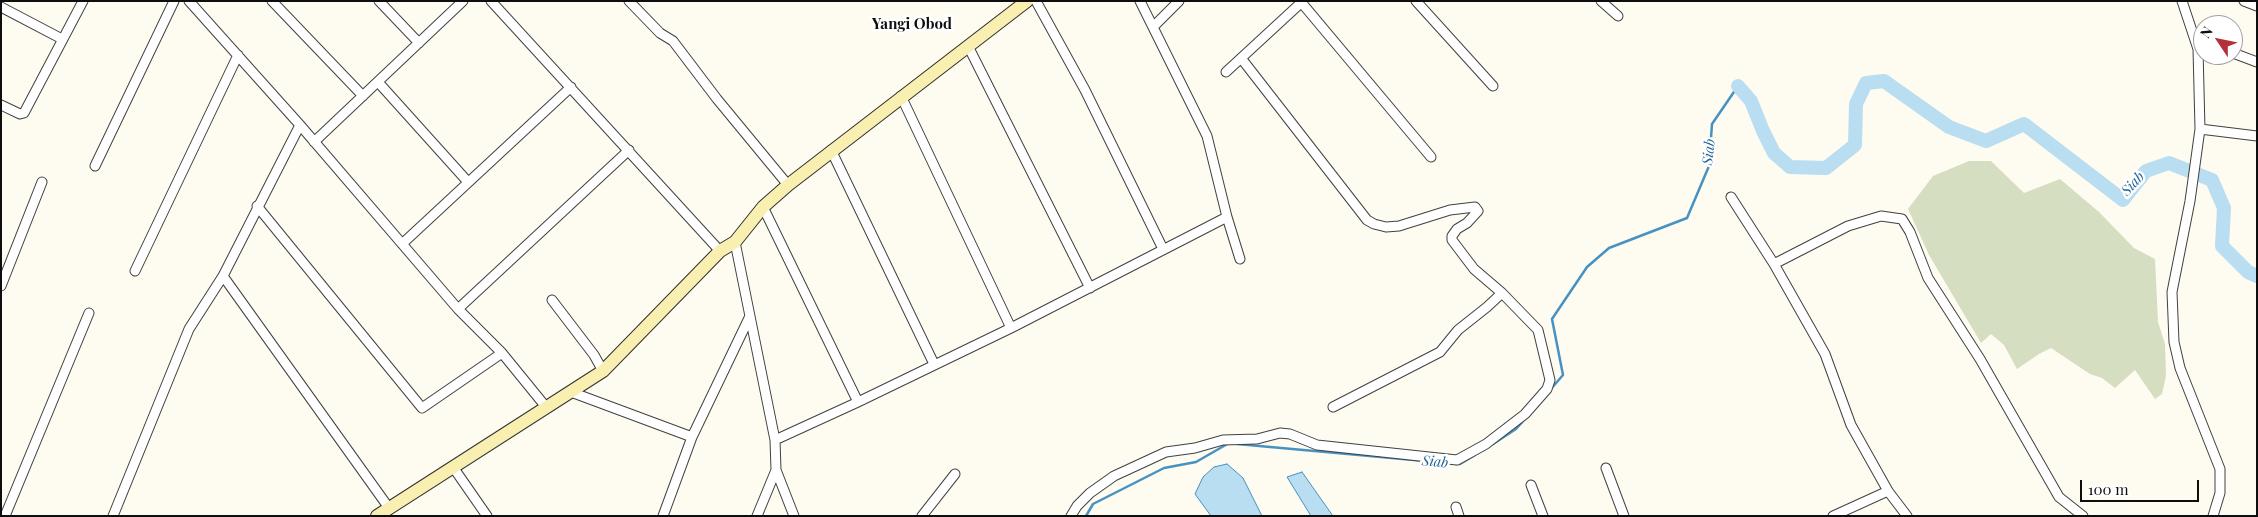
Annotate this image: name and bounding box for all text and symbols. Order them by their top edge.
district label: Yangi Obod [872,15,952,33]
north arrow [2193,15,2243,65]
text: N [2195,22,2217,41]
water label: Siab [1699,138,1719,166]
water label: Siab [2118,169,2148,199]
water label: Siab [1421,452,1449,472]
scale bar [2083,470,2202,502]
text: 100 m [2088,479,2129,499]

